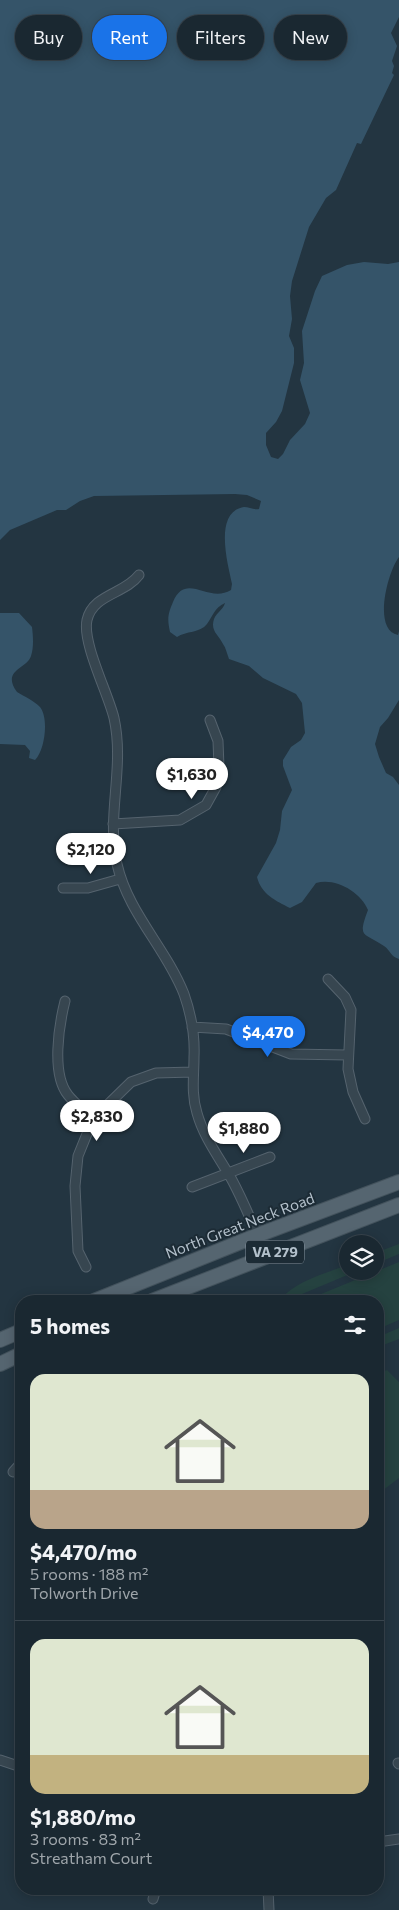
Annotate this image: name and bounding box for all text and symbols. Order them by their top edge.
chip: Buy [15,15,82,60]
chip: Rent [92,15,167,60]
chip: Filters [177,15,264,60]
chip: New [274,15,347,60]
pin: $1,630 [151,758,233,800]
text: $1,630 [167,764,217,783]
pin: $2,120 [50,832,132,875]
text: $2,120 [67,839,115,858]
pin: $4,470 [227,1016,309,1058]
text: $4,470 [242,1022,294,1041]
pin: $2,830 [56,1100,138,1142]
text: $2,830 [71,1106,123,1125]
pin: $1,880 [203,1112,285,1154]
text: $1,880 [219,1118,269,1137]
street label: North Great Neck Road [163,1188,317,1262]
map controls [339,1235,384,1280]
button: layers [339,1235,384,1280]
road number: VA 279 [246,1240,304,1264]
icon: filters [341,1311,369,1339]
text: 5 homes [30,1313,110,1338]
icon: home [155,1406,245,1496]
text: $4,470/mo [30,1539,137,1564]
text: 5 rooms · 188 m² [30,1564,148,1583]
text: Tolworth Drive [30,1583,139,1602]
icon: home [155,1672,245,1762]
text: $1,880/mo [30,1804,136,1829]
text: 3 rooms · 83 m² [30,1829,141,1848]
text: Streatham Court [30,1848,152,1867]

